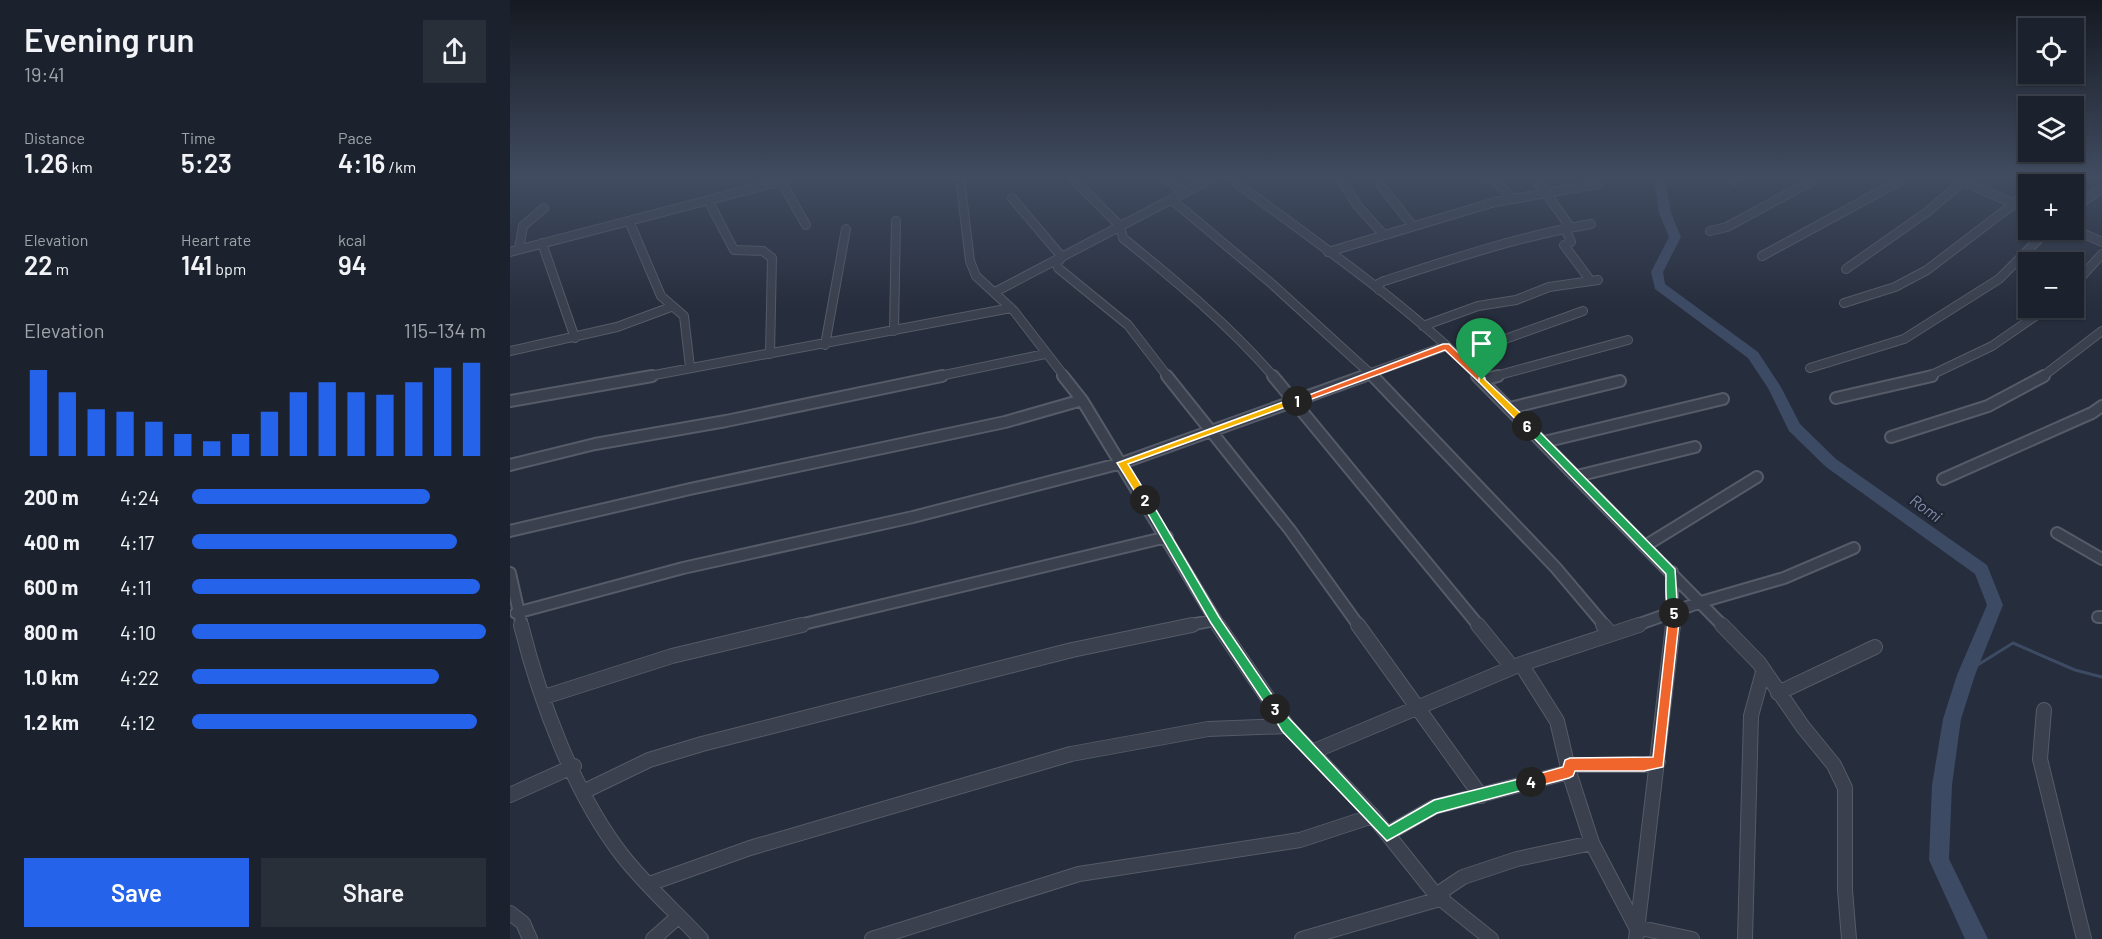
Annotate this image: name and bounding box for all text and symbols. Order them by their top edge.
map controls [2018,18,2084,318]
button: locate [2018,18,2084,84]
text: Evening run [24,19,194,59]
button: share [423,20,486,83]
text: 19:41 [24,62,64,86]
button: layers [2018,96,2084,162]
text: Distance [24,128,85,147]
text: Time [181,128,216,147]
text: Pace [338,128,372,147]
text: 1.26 [24,147,68,178]
text: 5:23 [181,147,232,178]
text: 4:16 [338,147,385,178]
text: km [68,157,93,176]
text: /km [385,157,416,176]
button: + [2018,174,2084,240]
text: Elevation [24,230,88,249]
text: Heart rate [181,230,251,249]
text: kcal [338,230,366,249]
text: 22 [24,249,53,280]
text: 141 [181,249,212,280]
text: 94 [338,249,367,280]
button: − [2018,252,2084,318]
text: m [53,259,69,278]
text: bpm [212,259,246,278]
text: Elevation [24,318,105,342]
text: 115–134 m [404,318,486,342]
pin [1456,318,1507,380]
icon: arrive [1465,327,1498,360]
pin: 1 [1282,386,1312,416]
text: 1 [1294,391,1300,410]
pin: 6 [1512,411,1542,441]
text: 6 [1523,416,1531,435]
text: 200 m [24,485,79,509]
text: 4:24 [120,485,160,509]
pin: 2 [1130,485,1160,515]
text: 2 [1141,490,1149,509]
water label: Romi [1907,490,1946,525]
text: 400 m [24,530,80,554]
text: 4:17 [120,530,154,554]
text: 600 m [24,575,78,599]
text: 4:11 [120,575,152,599]
pin: 5 [1659,598,1689,628]
text: 5 [1670,603,1678,622]
text: 800 m [24,620,78,644]
text: 4:10 [120,620,156,644]
text: 1.0 km [24,665,79,689]
text: 4:22 [120,665,159,689]
pin: 3 [1260,694,1290,724]
text: 3 [1271,699,1279,718]
text: 1.2 km [24,710,79,734]
text: 4:12 [120,710,156,734]
pin: 4 [1516,767,1546,797]
text: 4 [1526,772,1536,791]
button: Save [24,858,249,927]
button: Share [261,858,486,927]

